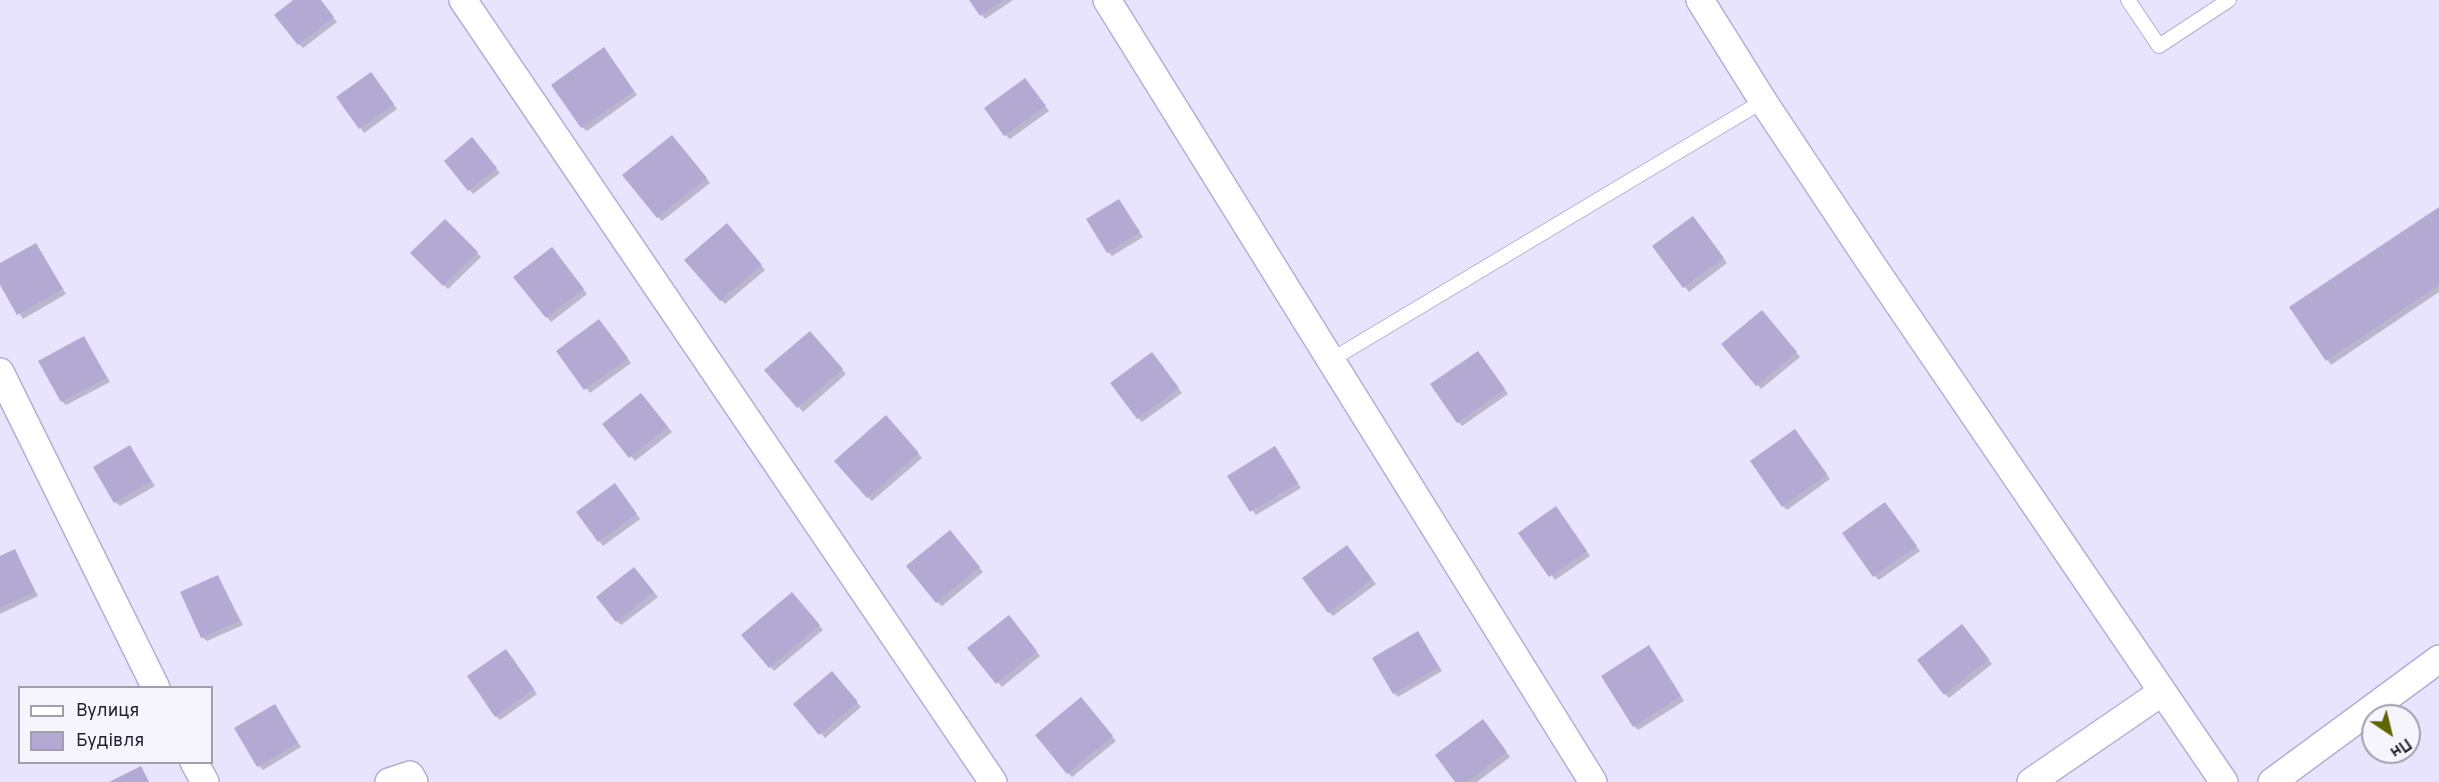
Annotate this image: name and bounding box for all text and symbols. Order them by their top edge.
legend [18,686,213,764]
text: Вулиця [76,700,139,723]
north arrow [2361,704,2421,764]
text: Будівля [76,730,144,753]
text: Пн [2386,733,2415,761]

